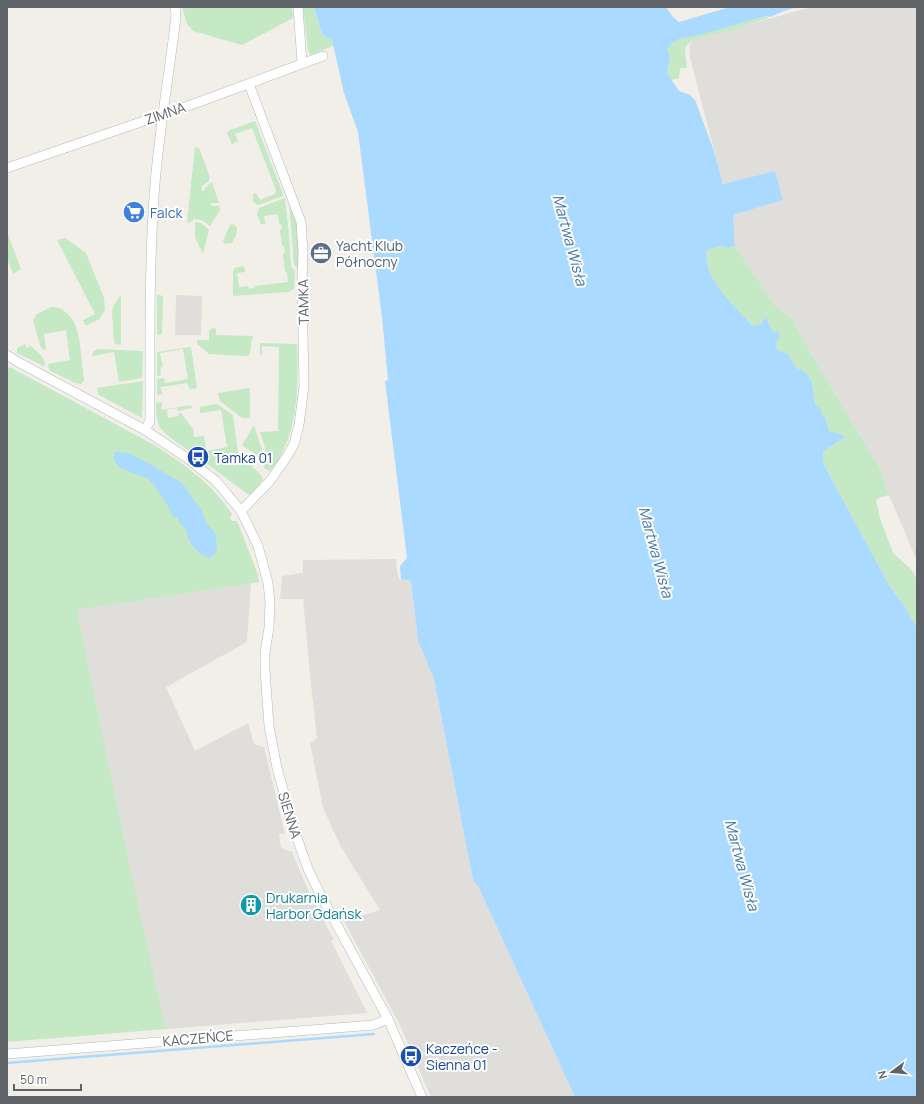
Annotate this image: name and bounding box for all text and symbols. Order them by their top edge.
street label: ZIMNA [142,97,188,129]
water label: Martwa Wisła [548,192,592,289]
supermarket icon: Falck [121,199,147,225]
place label: Falck [150,203,184,222]
place label: Yacht Klub Północny [336,236,403,271]
office icon: Yacht Klub Północny [308,240,334,266]
street label: TAMKA [293,279,313,325]
bus stop icon: Tamka 01 [185,444,211,470]
place label: Tamka 01 [214,448,273,467]
water label: Martwa Wisła [634,504,678,601]
street label: SIENNA [274,789,306,841]
water label: Martwa Wisła [720,817,764,914]
place label: Drukarnia Harbor Gdańsk [266,888,362,923]
building icon: Drukarnia Harbor Gdańsk [238,892,264,918]
street label: KACZEŃCE [162,1025,234,1051]
place label: Kaczeńce - Sienna 01 [426,1039,498,1074]
bus stop icon: Kaczeńce - Sienna 01 [398,1043,424,1069]
north arrow [872,1052,912,1092]
scale bar [14,1066,81,1092]
text: N [874,1069,890,1081]
text: 50 m [20,1071,47,1088]

